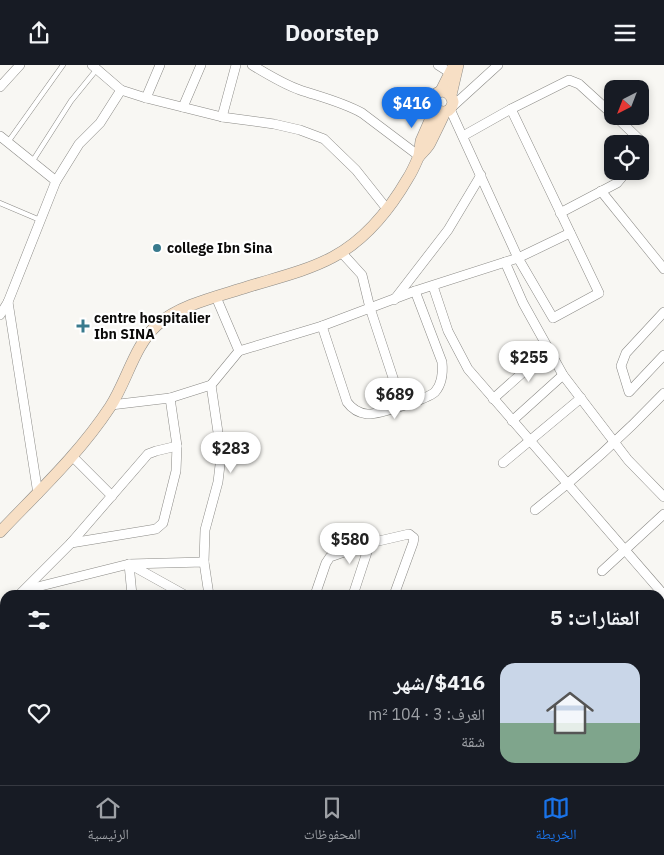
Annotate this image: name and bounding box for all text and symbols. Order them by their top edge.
text: Doorstep [285,18,379,47]
icon: share [25,19,53,47]
icon: menu [611,19,639,47]
north arrow [604,80,649,125]
map controls [604,80,649,180]
pin: $416 [382,87,442,129]
text: $416 [393,93,431,113]
button: locate [604,135,649,180]
place label: college Ibn Sina [167,239,272,257]
marker: college Ibn Sina [151,242,163,254]
place label: centre hospitalier Ibn SINA [94,309,211,343]
marker: centre hospitalier Ibn SINA [76,319,90,333]
pin: $255 [499,341,559,383]
text: $255 [510,347,548,367]
pin: $689 [365,377,425,420]
text: $689 [376,384,414,404]
pin: $283 [201,431,261,474]
text: $283 [212,438,250,458]
pin: $580 [320,523,380,565]
text: $580 [331,529,369,549]
text: العقارات: 5 [550,603,640,631]
icon: filters [25,606,53,634]
text: $416/شهر [394,668,485,696]
icon: home [540,683,600,743]
icon: heart [25,699,53,727]
text: الغرف: 3 · 104 m² [368,704,485,724]
text: شقة [461,731,485,751]
tab: الرئيسية [87,794,129,848]
tab: المحفوظات [304,794,361,848]
tab: الخريطة [535,794,577,848]

